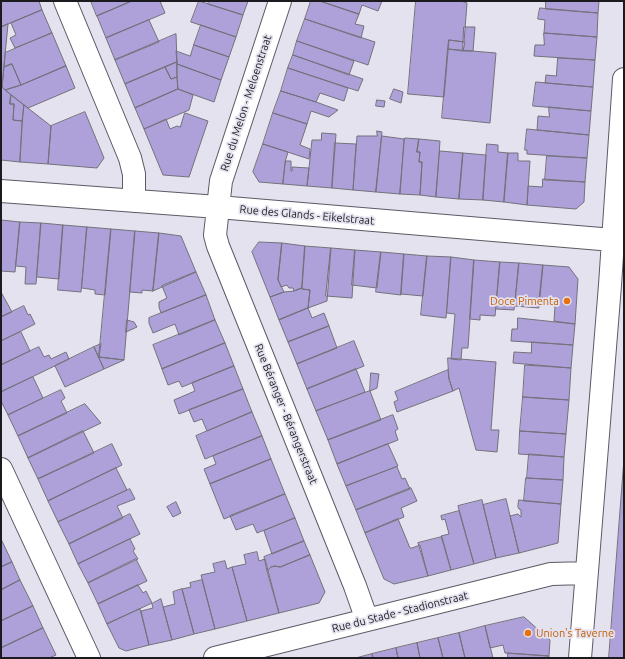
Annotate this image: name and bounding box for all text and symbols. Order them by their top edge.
street label: Rue du Melon - Meloenstraat [218,33,274,173]
street label: Rue des Glands - Eikelstraat [239,203,375,227]
place label: Doce Pimenta [490,294,559,308]
marker: Doce Pimenta [562,296,572,306]
street label: Rue Béranger - Bérangerstraat [252,342,320,486]
street label: Rue du Stade - Stadionstraat [331,589,469,635]
place label: Union's Taverne [536,626,614,640]
marker: Union's Taverne [523,628,533,638]

